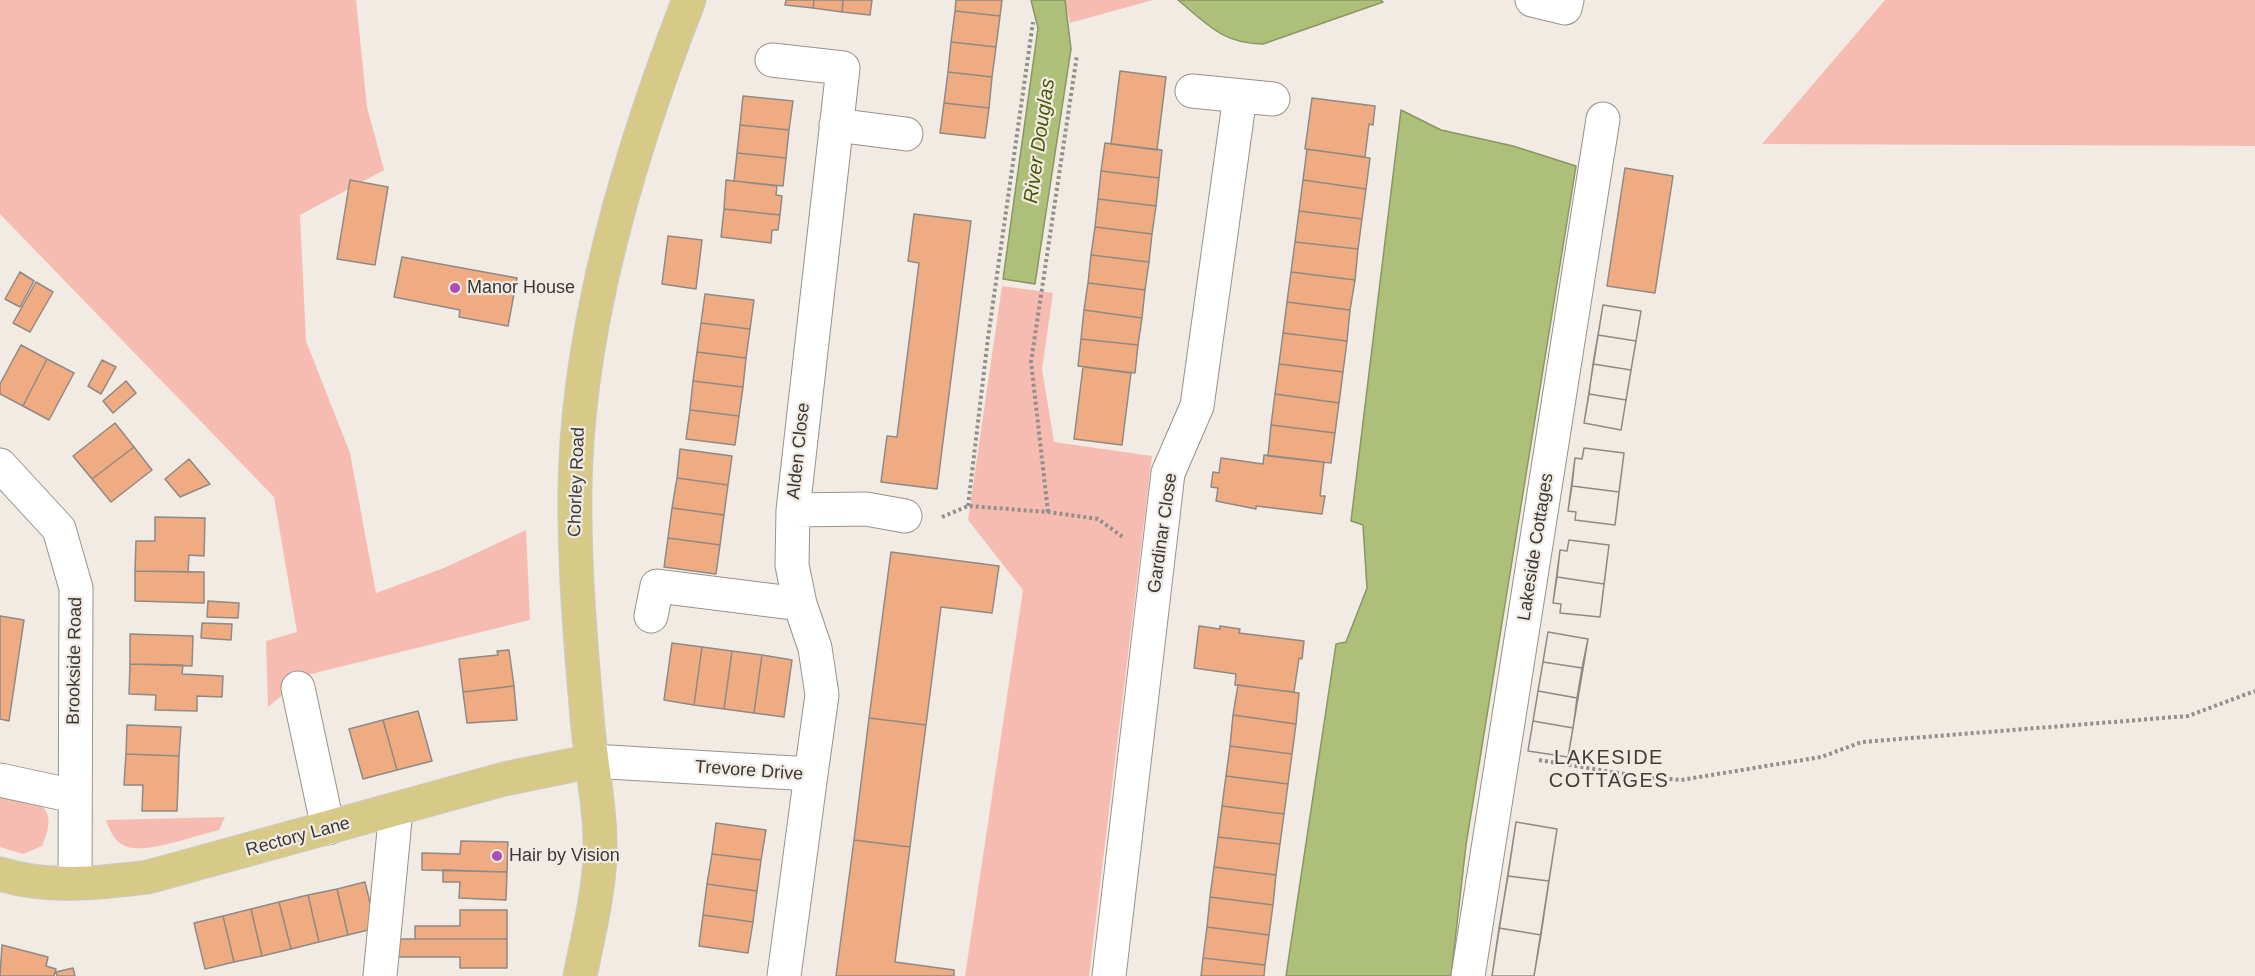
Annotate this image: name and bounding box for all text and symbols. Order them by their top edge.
water label: River Douglas [1019,77,1061,205]
place label: Manor House [467,277,575,299]
marker: Manor House [448,281,462,295]
street label: Alden Close [783,402,815,500]
street label: Chorley Road [564,427,590,537]
street label: Gardinar Close [1144,472,1182,594]
street label: Lakeside Cottages [1514,472,1558,622]
street label: Brookside Road [63,597,87,725]
district label: LAKESIDE COTTAGES [1549,746,1669,793]
street label: Trevore Drive [694,756,804,786]
street label: Rectory Lane [243,813,353,861]
place label: Hair by Vision [509,845,620,867]
marker: Hair by Vision [490,849,504,863]

